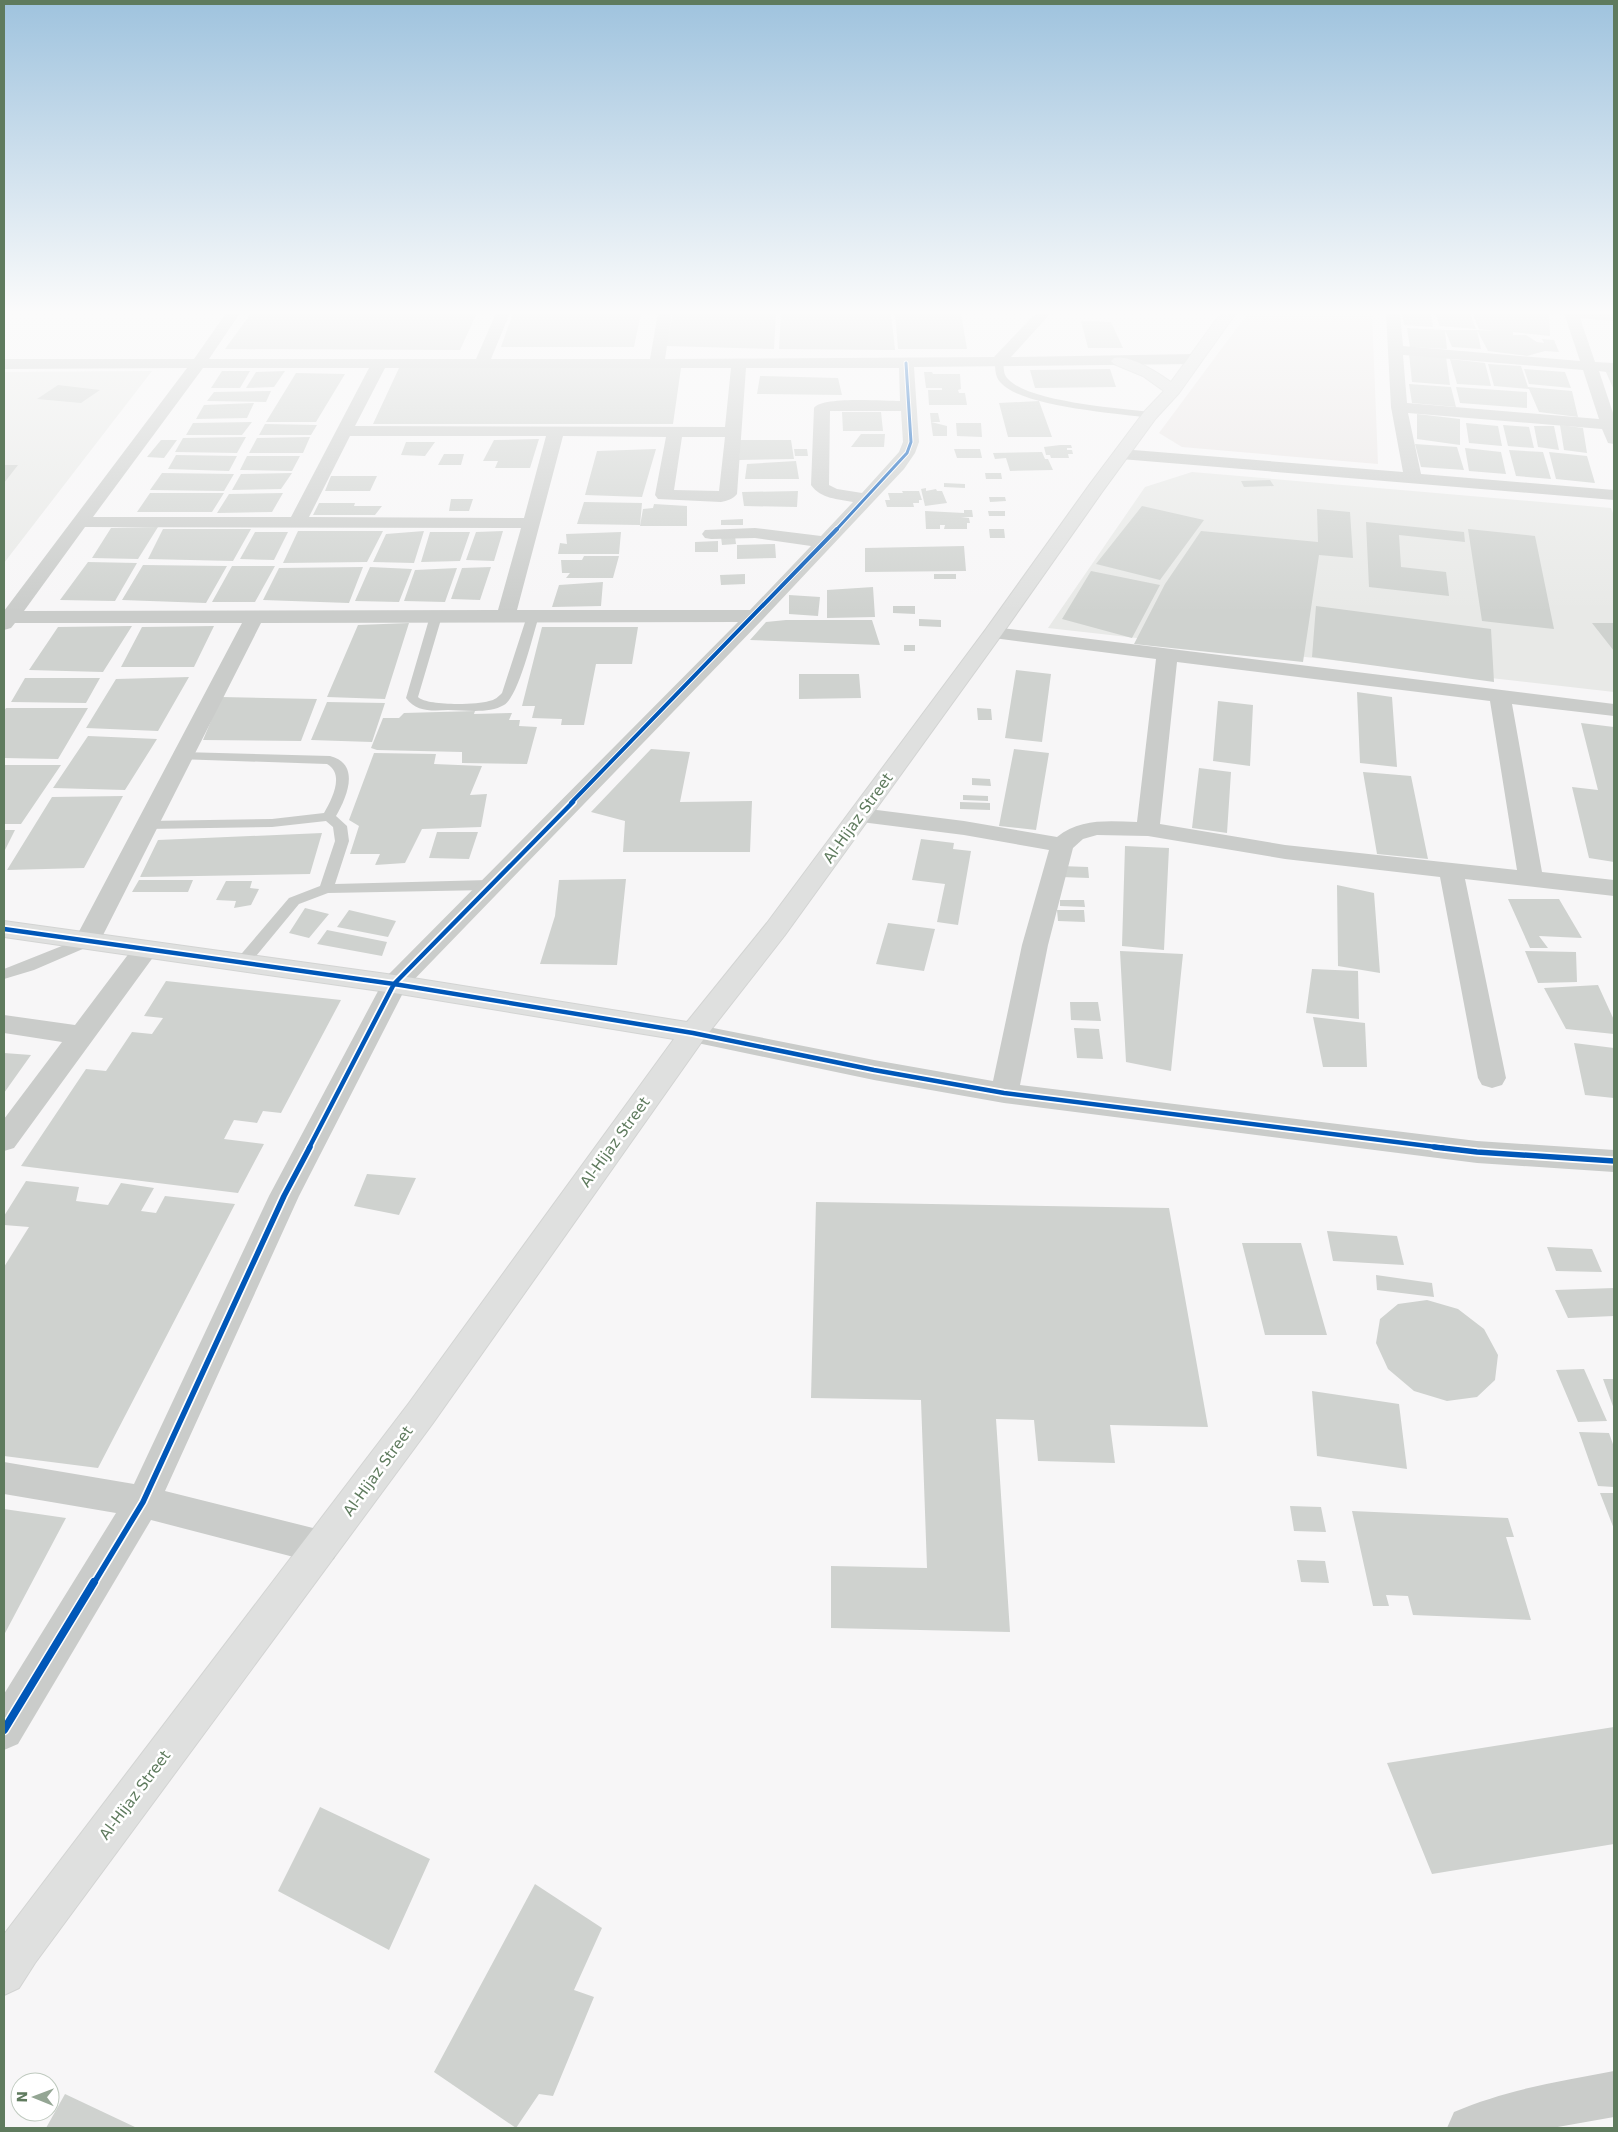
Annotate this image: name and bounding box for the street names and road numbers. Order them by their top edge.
street label: Al-Hijaz Street [819,769,897,867]
street label: Al-Hijaz Street [576,1093,654,1191]
street label: Al-Hijaz Street [339,1422,417,1520]
street label: Al-Hijaz Street [96,1747,174,1843]

